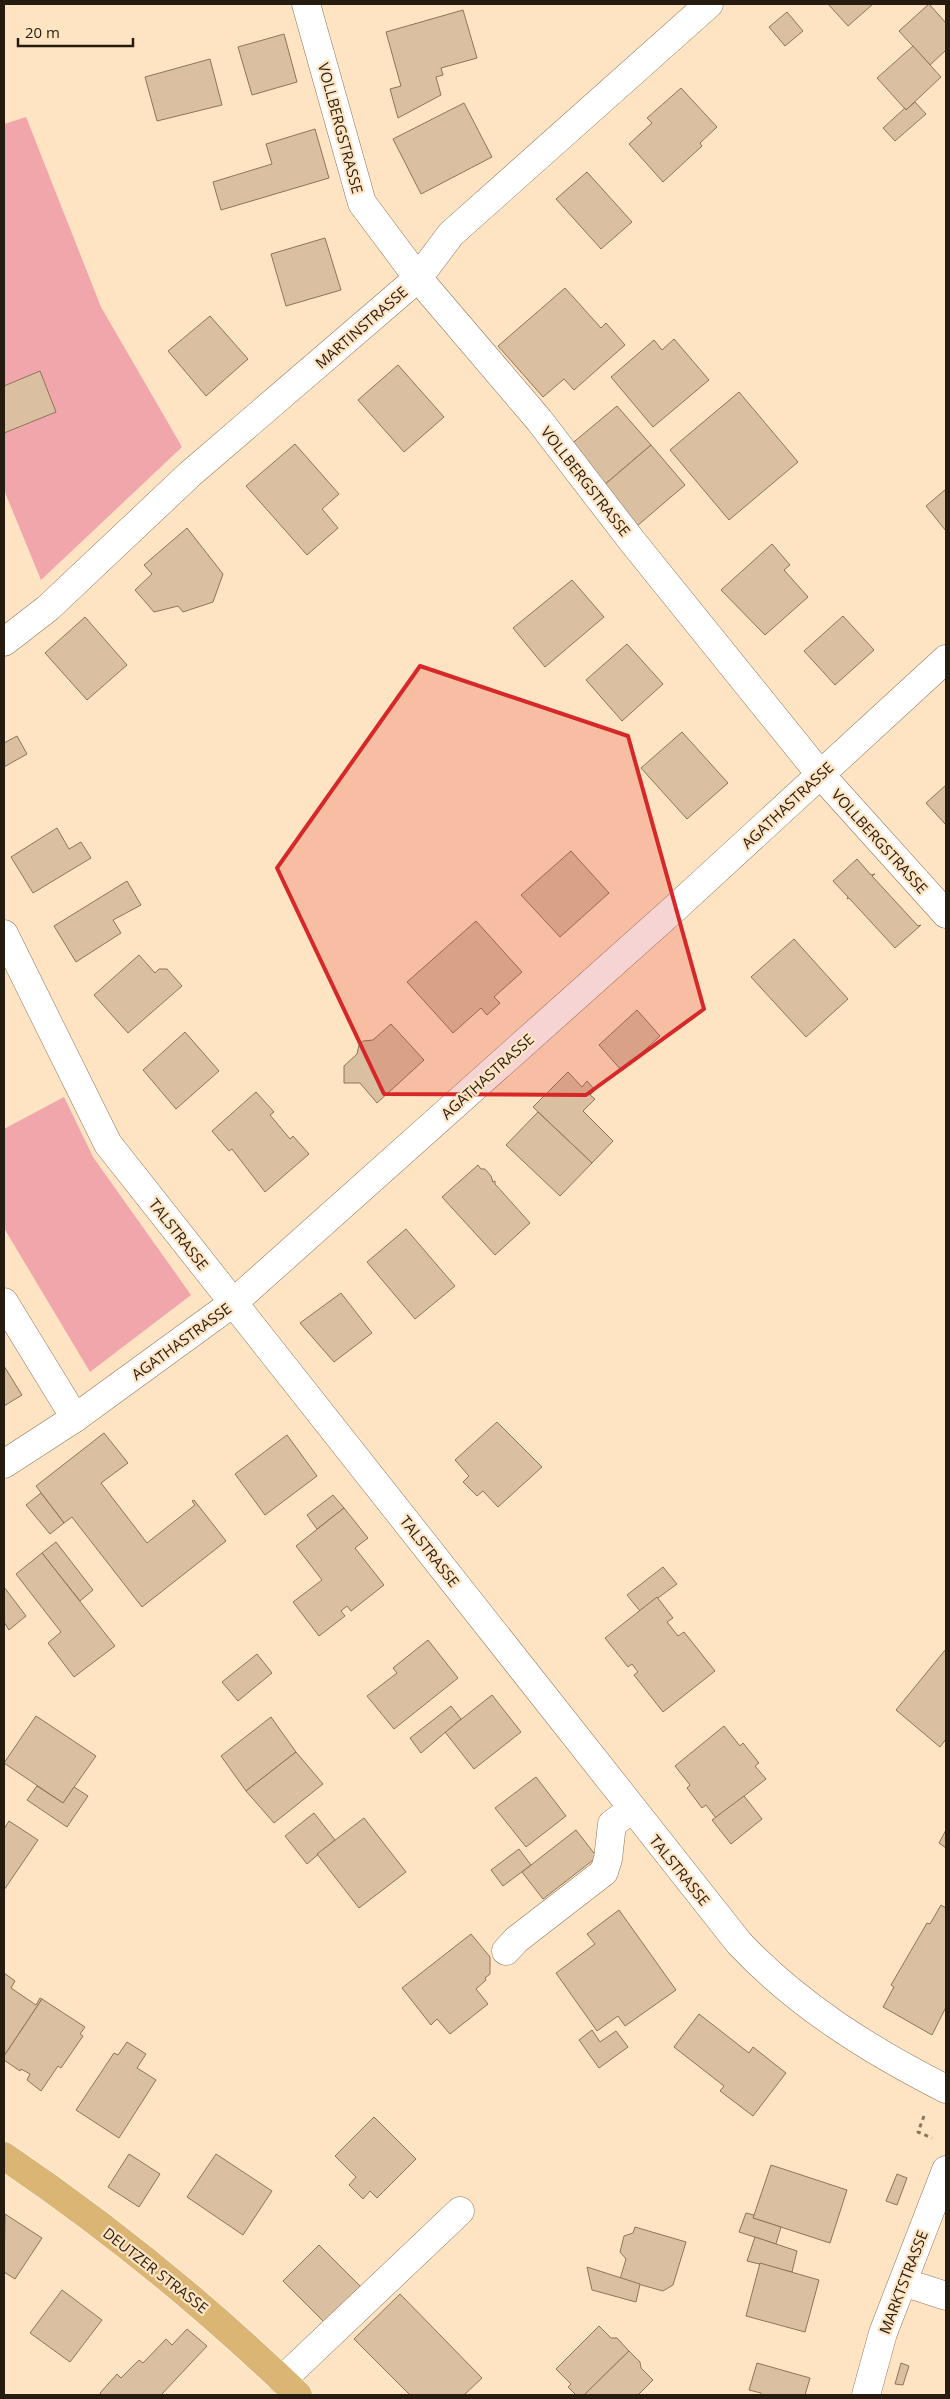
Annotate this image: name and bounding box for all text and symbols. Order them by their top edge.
scale bar [18,15,132,47]
text: 20 m [25,22,60,42]
street label: VOLLBERGSTRASSE [314,60,368,196]
street label: MARTINSTRASSE [311,281,411,373]
street label: VOLLBERGSTRASSE [537,422,635,540]
street label: AGATHASTRASSE [737,757,837,853]
street label: VOLLBERGSTRASSE [828,784,932,898]
street label: AGATHASTRASSE [436,1029,538,1123]
street label: TALSTRASSE [145,1194,213,1274]
street label: AGATHASTRASSE [127,1298,235,1384]
street label: TALSTRASSE [396,1511,464,1591]
street label: TALSTRASSE [645,1830,715,1910]
street label: DEUTZER STRASSE [99,2223,213,2317]
street label: MARKTSTRASSE [874,2227,932,2337]

